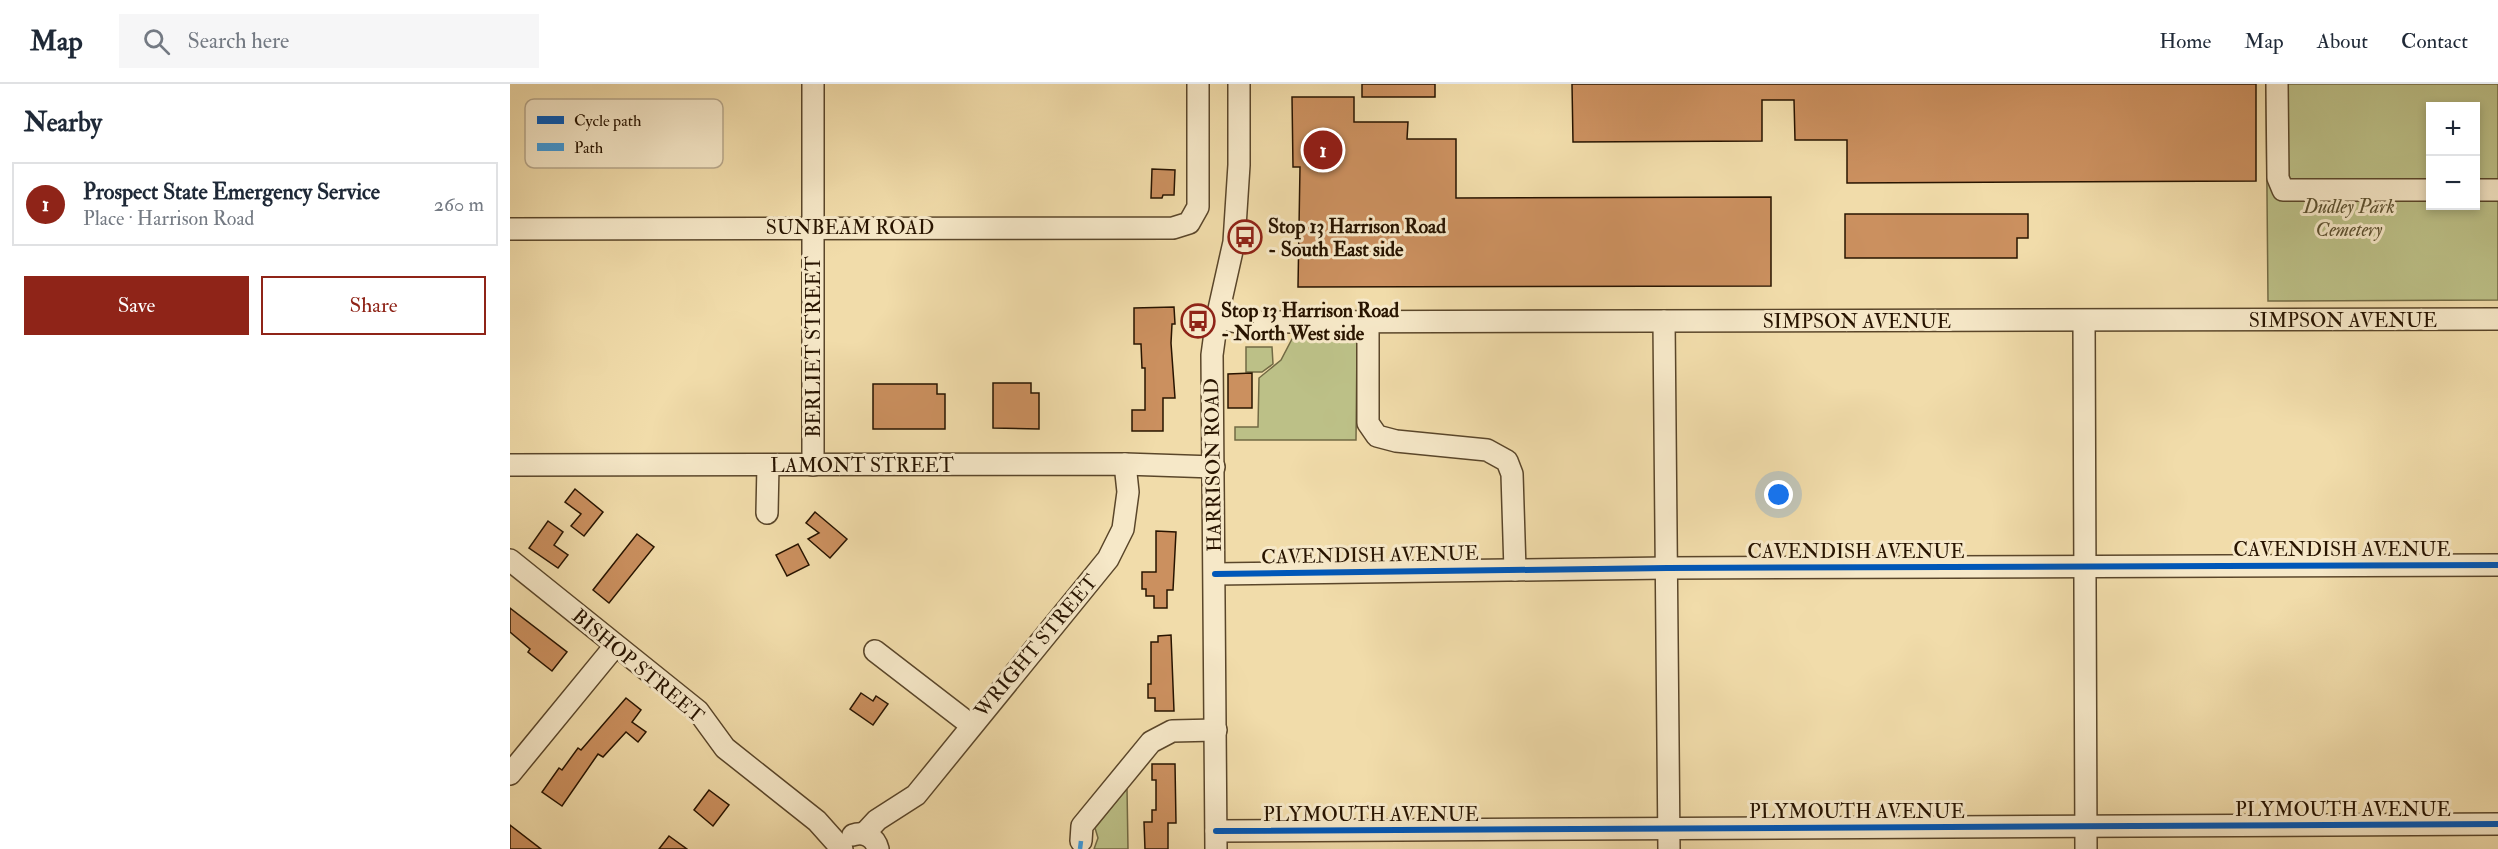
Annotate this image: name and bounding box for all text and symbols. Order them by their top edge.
search box [119,14,539,68]
text: Map [30,24,83,59]
icon: search [140,25,173,58]
text: Search here [188,27,289,55]
text: Home [2159,28,2211,55]
text: Map [2244,28,2284,55]
text: About [2317,28,2368,55]
text: Contact [2401,28,2468,55]
legend [525,99,723,168]
map controls [2426,102,2480,210]
button: + [2426,102,2480,156]
text: Nearby [24,107,102,139]
text: Cycle path [574,111,642,132]
pin: 1 [1304,128,1342,172]
text: Path [574,138,604,158]
button: − [2426,156,2480,210]
text: Prospect State Emergency Service [83,178,380,206]
text: 1 [42,192,49,217]
text: 260 m [434,192,484,217]
park label: Dudley Park Cemetery [2302,194,2395,242]
text: Place · Harrison Road [83,206,254,231]
place label: Stop 13 Harrison Road - South East side [1268,214,1446,262]
street label: SUNBEAM ROAD [766,215,934,240]
bus stop icon: Stop 13 Harrison Road - South East side [1227,219,1263,255]
street label: BERLIET STREET [801,256,826,438]
button: Save [24,276,249,335]
button: Share [261,276,486,335]
place label: Stop 13 Harrison Road - North West side [1221,298,1399,346]
bus stop icon: Stop 13 Harrison Road - North West side [1180,303,1216,339]
street label: SIMPSON AVENUE [2249,308,2437,333]
street label: SIMPSON AVENUE [1763,309,1951,334]
street label: HARRISON ROAD [1199,378,1227,552]
street label: LAMONT STREET [770,453,954,478]
your location [1764,480,1793,509]
street label: CAVENDISH AVENUE [2233,537,2451,562]
street label: CAVENDISH AVENUE [1747,539,1965,564]
street label: CAVENDISH AVENUE [1261,541,1479,569]
street label: WRIGHT STREET [968,569,1103,723]
street label: BISHOP STREET [567,604,709,729]
street label: PLYMOUTH AVENUE [2235,797,2451,822]
street label: PLYMOUTH AVENUE [1749,799,1965,824]
street label: PLYMOUTH AVENUE [1263,802,1479,827]

